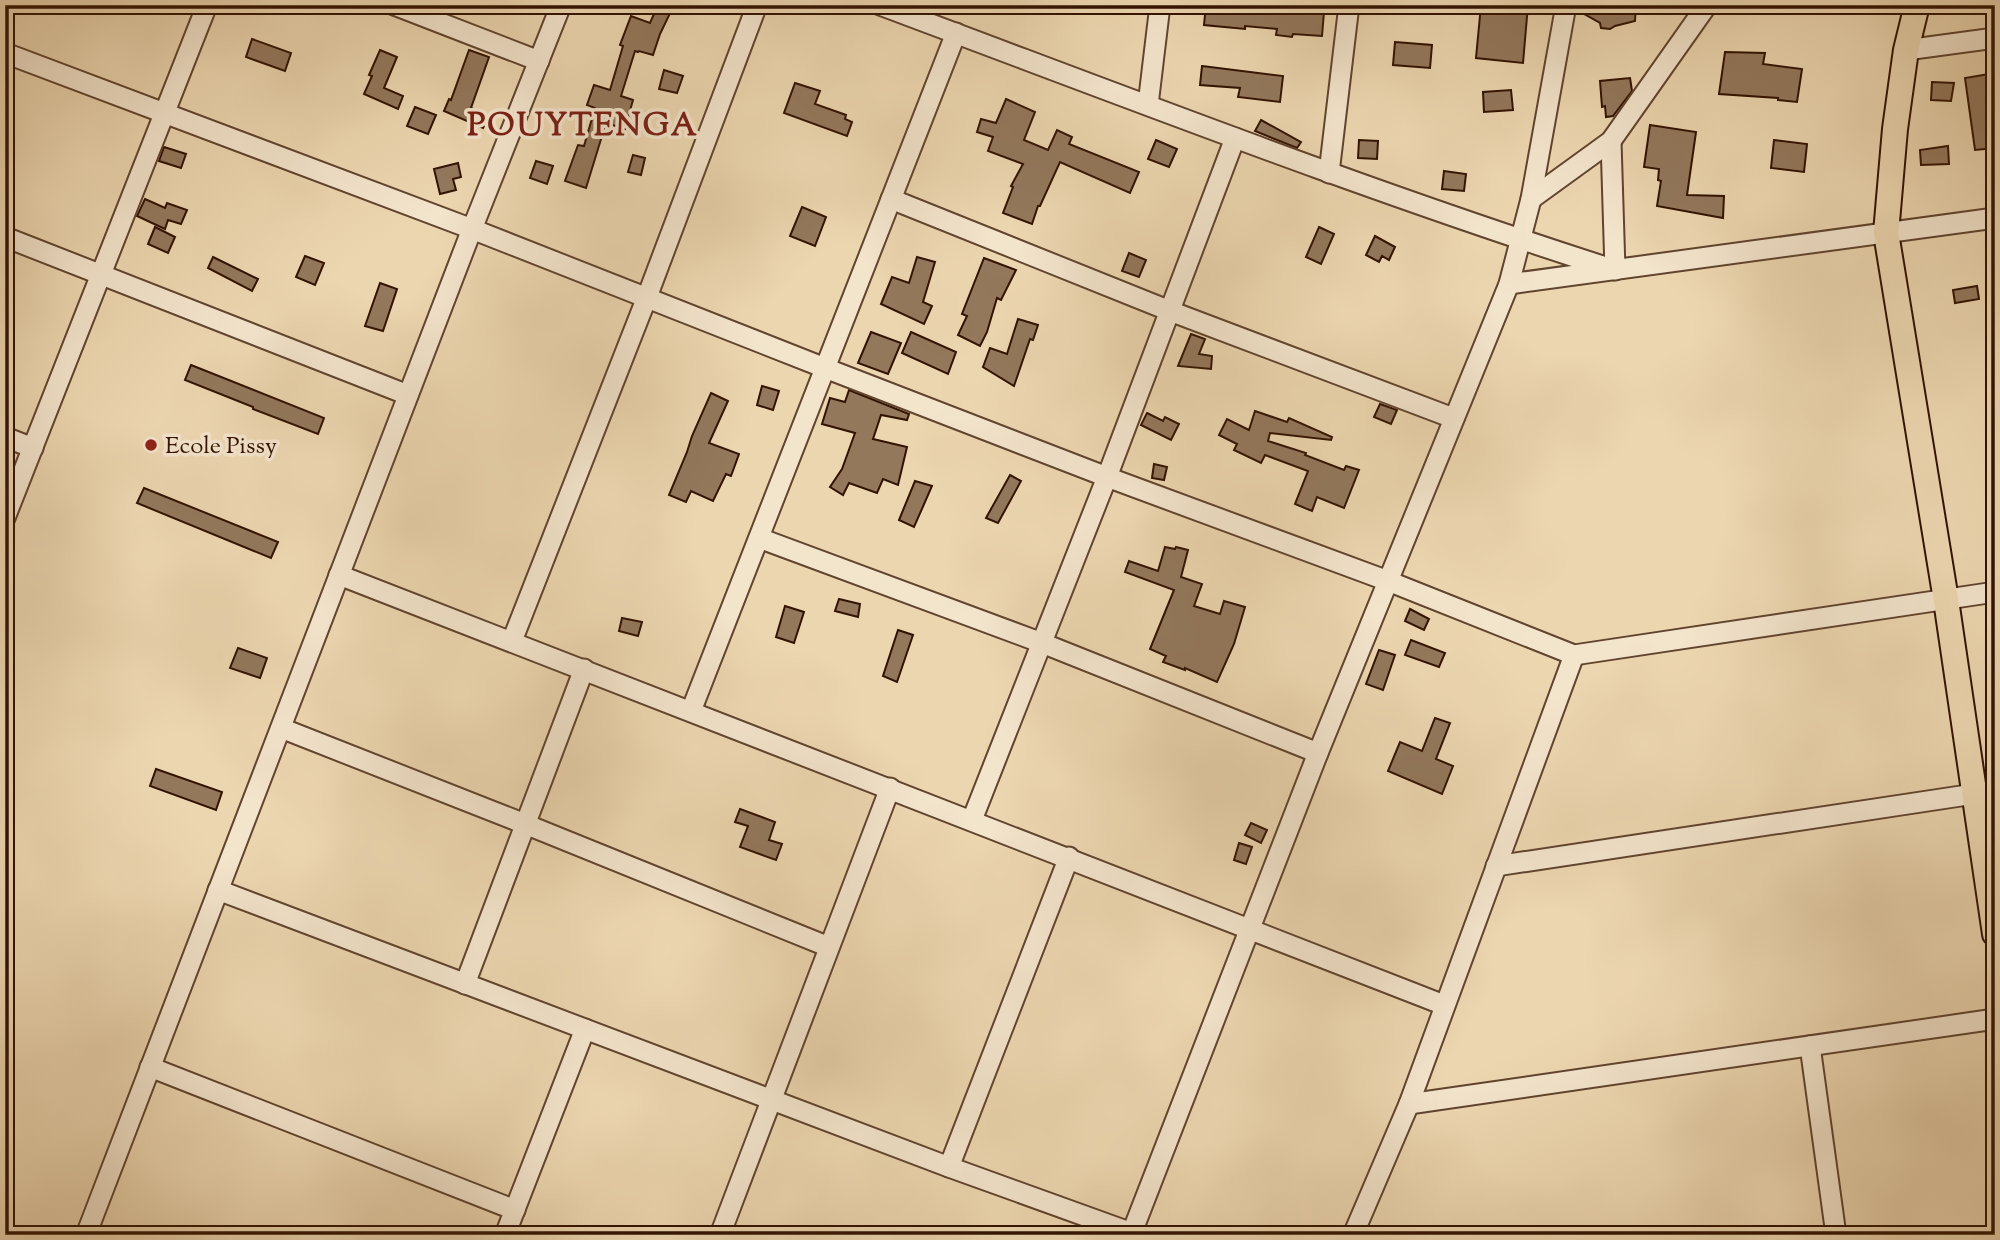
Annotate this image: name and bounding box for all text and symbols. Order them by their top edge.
district label: POUYTENGA [467,104,699,150]
place label: Ecole Pissy [165,430,277,464]
marker: Ecole Pissy [143,437,159,453]

